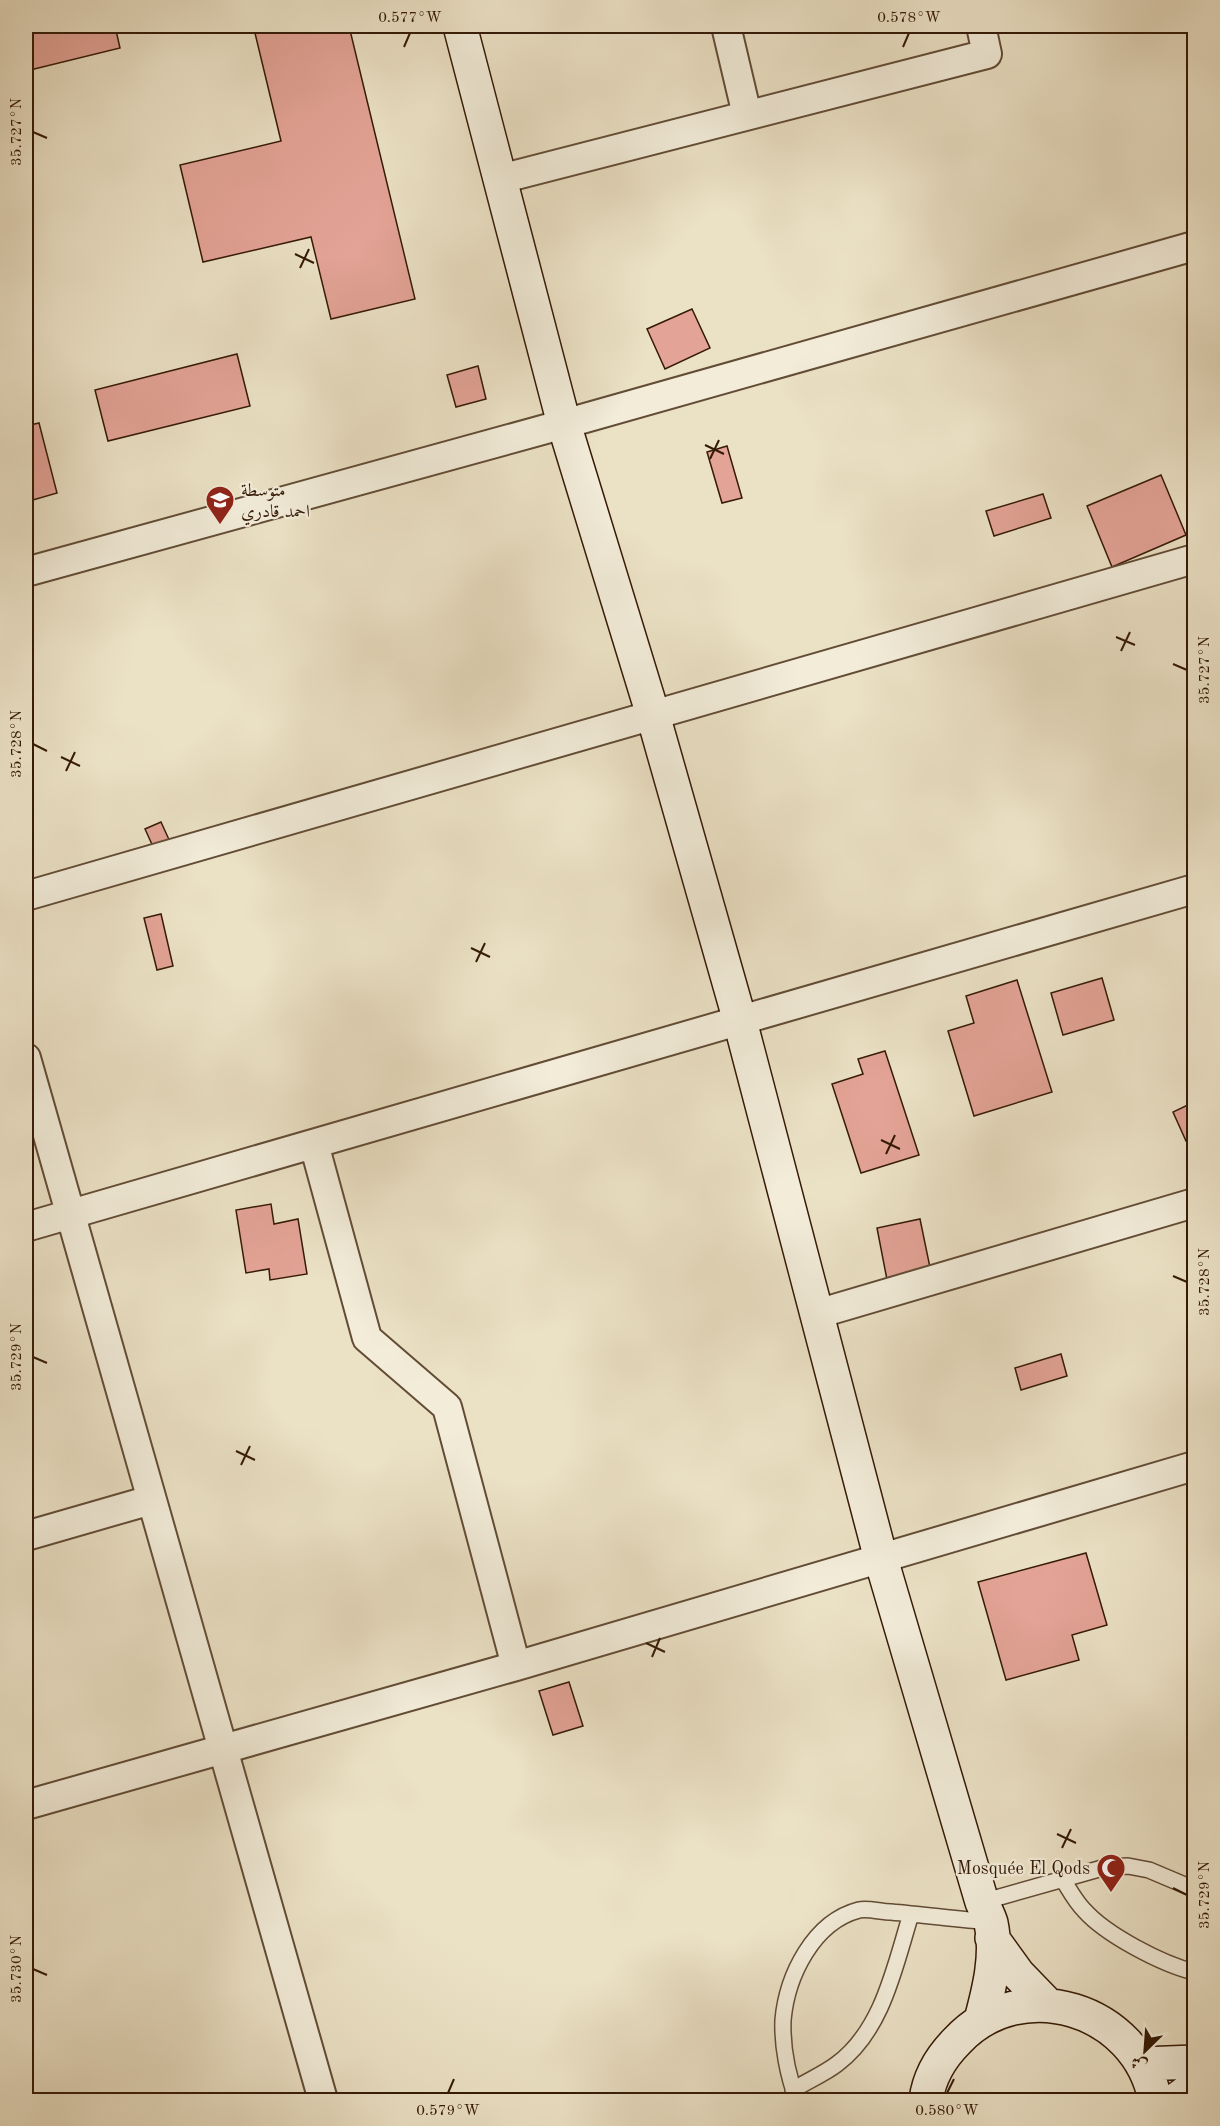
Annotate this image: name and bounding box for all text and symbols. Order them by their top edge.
text: 0.577°W [378,11,442,26]
text: 0.578°W [877,11,941,26]
text: 35.727°N [10,98,25,166]
place label: متوسطة احمد قادري [241,482,310,526]
school or university icon: متوسطة احمد قادري [204,484,236,526]
text: 35.727°N [1198,636,1213,704]
text: 35.728°N [10,710,25,778]
text: 35.728°N [1198,1248,1213,1316]
text: 35.729°N [10,1323,25,1391]
mosque icon: Mosquée El Qods [1095,1852,1127,1894]
place label: Mosquée El Qods [957,1860,1090,1878]
text: 35.729°N [1198,1861,1213,1929]
text: 35.730°N [10,1935,25,2003]
north arrow [1115,2021,1175,2081]
text: ش [1129,2052,1150,2073]
text: 0.579°W [416,2104,480,2119]
text: 0.580°W [915,2104,979,2119]

